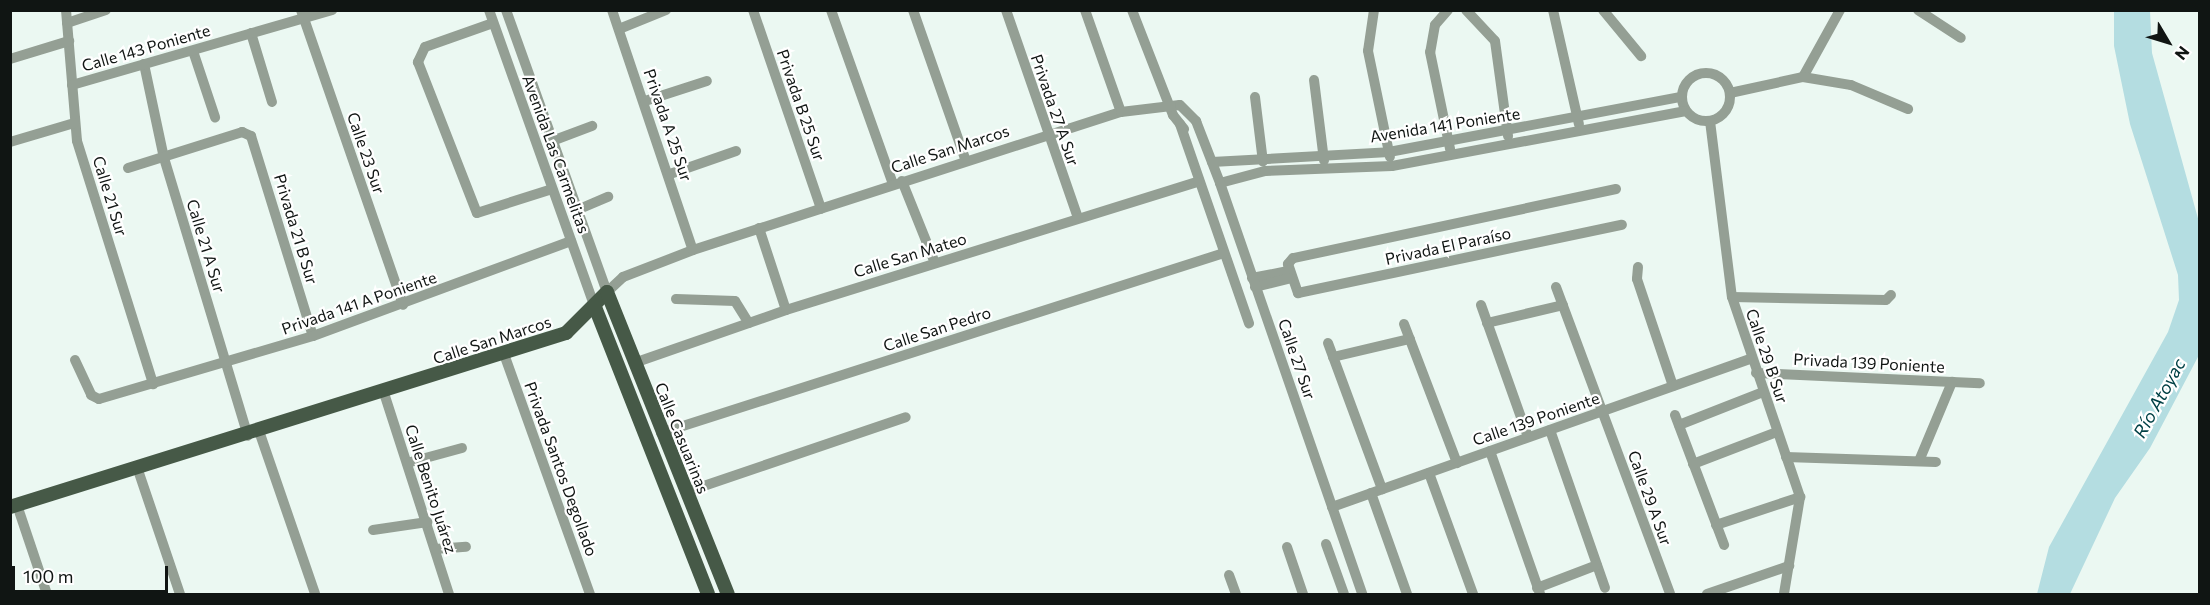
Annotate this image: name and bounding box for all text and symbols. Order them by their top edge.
north arrow [2138,12,2198,72]
street label: Calle 143 Poniente [80,20,212,76]
text: N [2171,43,2194,64]
street label: Privada B 25 Sur [773,47,829,163]
street label: Privada 27 A Sur [1027,52,1083,168]
street label: Privada A 25 Sur [640,66,696,184]
street label: Avenida Las Carmelitas [518,72,594,236]
street label: Avenida 141 Poniente [1369,104,1521,146]
street label: Calle 23 Sur [343,110,389,196]
street label: Calle San Marcos [888,121,1012,177]
street label: Calle 21 Sur [89,154,131,238]
street label: Privada 21 B Sur [270,171,322,287]
street label: Calle 21 A Sur [183,197,229,295]
street label: Privada El Paraíso [1383,223,1513,269]
street label: Calle San Mateo [851,229,969,281]
street label: Privada 141 A Poniente [279,267,439,339]
street label: Calle San Pedro [881,303,993,355]
street label: Calle 29 B Sur [1742,306,1792,406]
street label: Calle San Marcos [430,312,554,368]
street label: Calle 27 Sur [1274,316,1320,402]
street label: Privada 139 Poniente [1793,349,1945,377]
water label: Río Atoyac [2128,355,2190,441]
street label: Privada Santos Degollado [520,379,602,559]
street label: Calle Casuarinas [651,380,713,496]
street label: Calle 139 Poniente [1470,388,1602,450]
street label: Calle Benito Juárez [401,422,461,556]
street label: Calle 29 A Sur [1624,448,1676,548]
scale bar [15,554,171,592]
text: 100 m [23,565,73,587]

